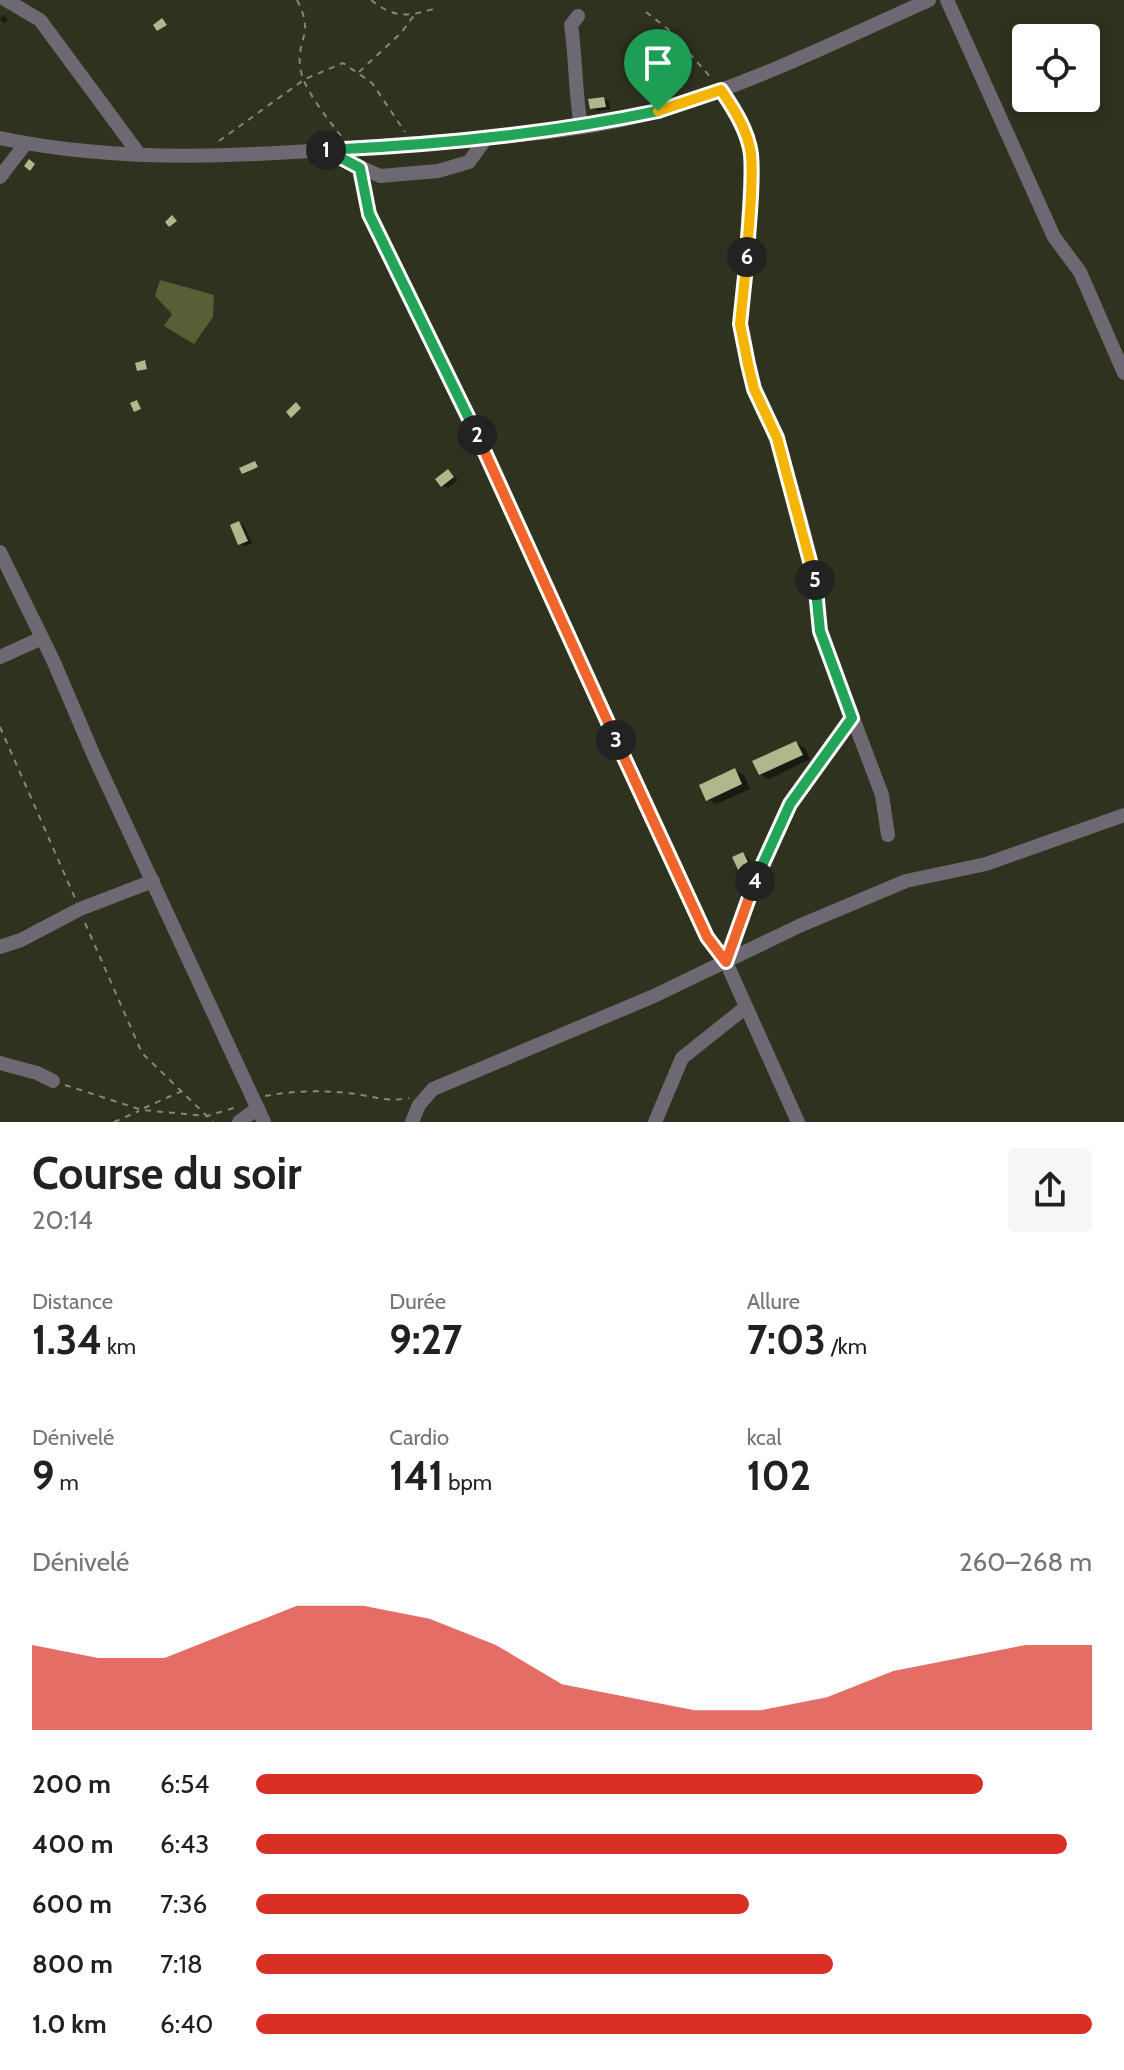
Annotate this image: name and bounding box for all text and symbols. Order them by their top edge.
map controls [1012,24,1100,112]
button: locate [1012,24,1100,112]
pin [624,29,692,111]
icon: arrive [636,41,680,85]
pin: 1 [306,130,346,170]
text: 1 [322,136,330,163]
pin: 6 [727,237,767,277]
text: 6 [741,243,753,270]
pin: 2 [457,415,497,455]
text: 2 [471,421,483,448]
pin: 5 [795,560,835,600]
text: 5 [809,566,821,593]
pin: 3 [596,720,636,760]
text: 3 [610,726,622,753]
pin: 4 [735,861,775,901]
text: 4 [748,867,762,894]
text: Course du soir [32,1147,302,1200]
button: share [1008,1148,1092,1232]
text: 20:14 [32,1204,93,1236]
text: Distance [32,1288,113,1315]
text: Durée [389,1288,446,1315]
text: Allure [747,1288,800,1315]
text: 1.34 [32,1315,102,1364]
text: 9:27 [389,1315,462,1364]
text: 7:03 [747,1315,826,1364]
text: km [102,1333,136,1360]
text: /km [826,1333,867,1360]
text: Dénivelé [32,1424,114,1451]
text: Cardio [389,1424,449,1451]
text: kcal [747,1424,782,1451]
text: 9 [32,1451,54,1500]
text: 141 [389,1451,443,1500]
text: 102 [747,1451,811,1500]
text: m [54,1469,79,1496]
text: bpm [443,1469,492,1496]
text: Dénivelé [32,1546,129,1578]
text: 260–268 m [959,1546,1092,1578]
text: 200 m [32,1768,111,1800]
text: 6:54 [160,1768,209,1800]
text: 400 m [32,1828,113,1860]
text: 6:43 [160,1828,209,1860]
text: 600 m [32,1888,112,1920]
text: 7:36 [160,1888,207,1920]
text: 800 m [32,1948,113,1980]
text: 7:18 [160,1948,203,1980]
text: 1.0 km [32,2008,107,2040]
text: 6:40 [160,2008,213,2040]

